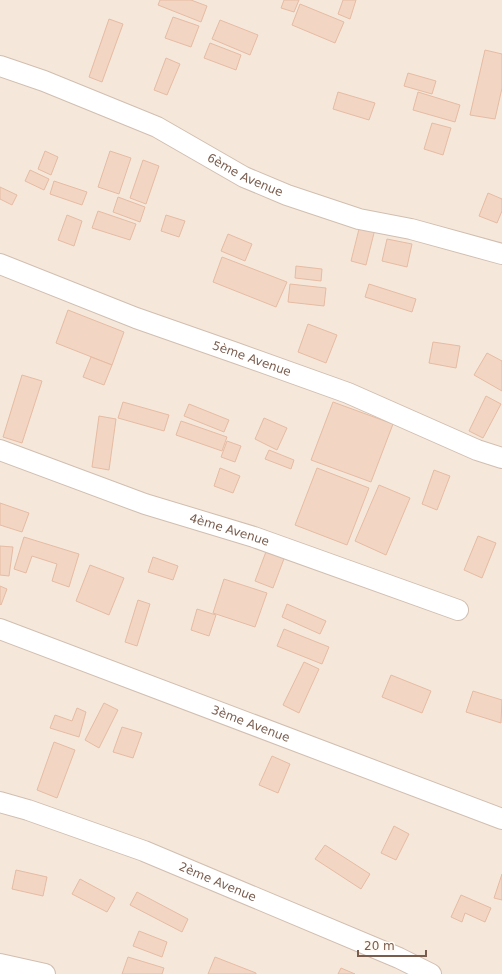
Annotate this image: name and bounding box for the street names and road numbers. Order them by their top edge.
street label: 6ème Avenue [205,150,285,199]
street label: 5ème Avenue [211,338,293,379]
street label: 4ème Avenue [188,511,271,549]
street label: 3ème Avenue [210,703,292,745]
street label: 2ème Avenue [177,859,258,904]

